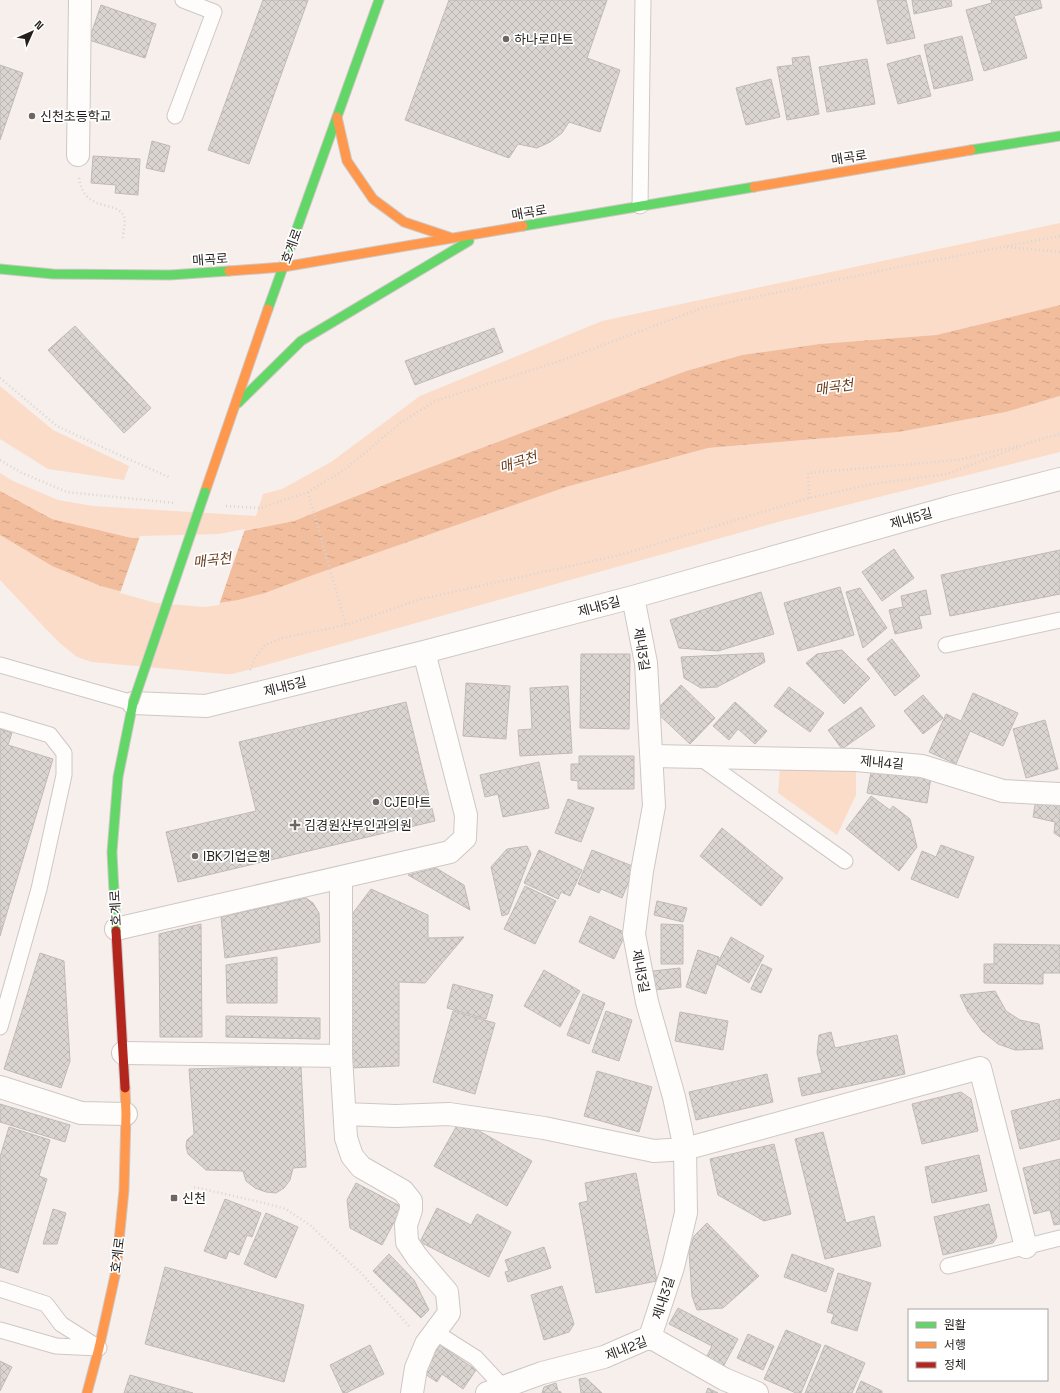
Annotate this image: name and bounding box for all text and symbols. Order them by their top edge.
north arrow [12,12,52,52]
text: N [32,17,47,32]
place label: 하나로마트 [514,31,574,48]
marker: 하나로마트 [501,34,511,44]
place label: 신천초등학교 [40,108,112,125]
marker: 신천초등학교 [27,111,37,121]
street label: 매곡로 [830,146,868,169]
street label: 매곡로 [510,201,548,224]
street label: 호계로 [277,226,306,266]
street label: 매곡로 [192,250,229,269]
water label: 매곡천 [814,375,855,399]
water label: 매곡천 [497,447,540,477]
street label: 제내5길 [888,504,934,533]
water label: 매곡천 [192,549,233,571]
street label: 제내5길 [576,593,622,620]
street label: 제내3길 [630,626,653,672]
street label: 제내5길 [262,673,308,700]
street label: 제내4길 [859,752,905,773]
place label: CJE마트 [384,794,431,811]
marker: CJE마트 [371,797,381,807]
place label: 김경원산부인과의원 [304,817,412,834]
marker: 김경원산부인과의원 [289,819,301,831]
place label: IBK기업은행 [203,848,271,865]
marker: IBK기업은행 [190,851,200,861]
street label: 호계로 [106,890,125,926]
street label: 제내3길 [628,948,653,994]
place label: 신천 [182,1190,206,1207]
marker: 신천 [169,1193,179,1203]
street label: 호계로 [107,1236,128,1274]
street label: 제내3길 [649,1275,678,1322]
legend [908,1309,1048,1381]
text: 원활 [944,1317,966,1333]
street label: 제내2길 [603,1333,650,1364]
text: 서행 [944,1337,966,1353]
text: 정체 [944,1357,966,1373]

